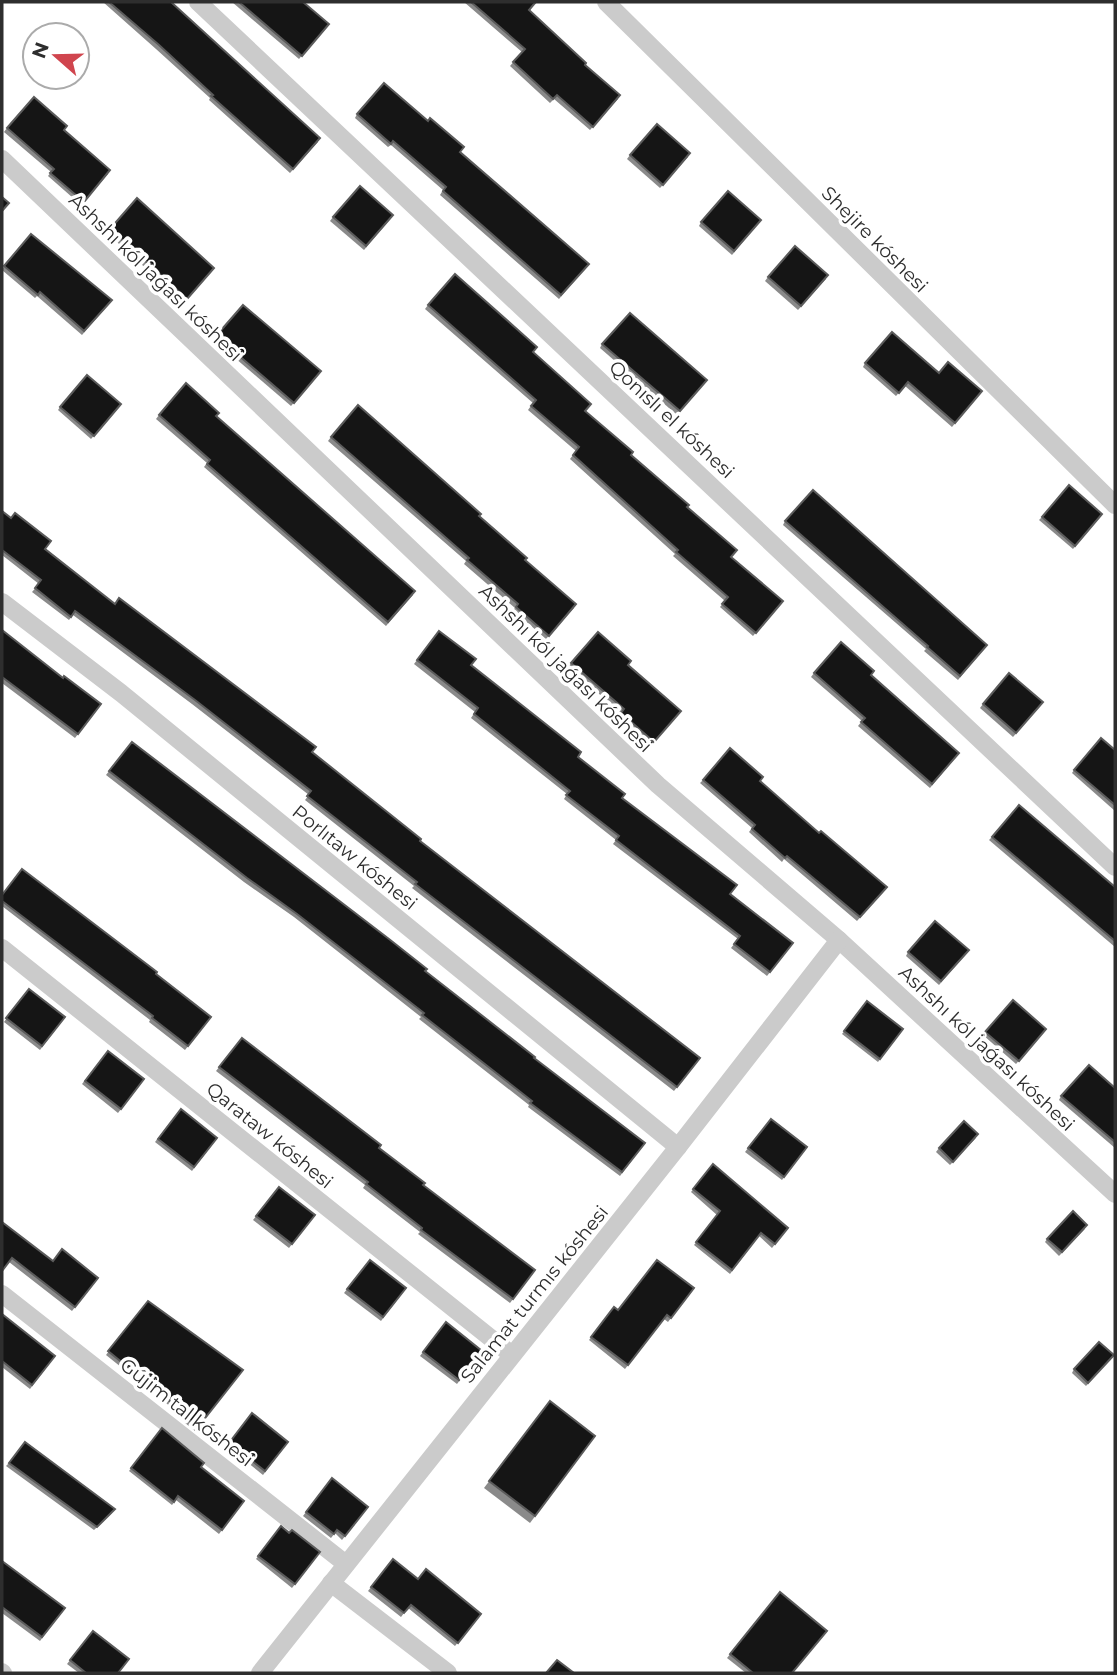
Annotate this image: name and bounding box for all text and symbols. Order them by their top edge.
north arrow [21,21,91,91]
text: N [27,39,54,62]
street label: Shejire kóshesi [817,181,933,297]
street label: Ashshı kól jaǵası kóshesi [64,189,247,366]
street label: Qonıslı el kóshesi [604,355,739,483]
street label: Ashshı kól jaǵası kóshesi [474,580,657,757]
street label: Porlıtaw kóshesi [288,800,422,915]
street label: Ashshı kól jaǵası kóshesi [894,961,1079,1136]
street label: Qarataw kóshesi [202,1077,338,1193]
street label: Salamat turmıs kóshesi [456,1201,613,1388]
street label: Gújim tal kóshesi [116,1353,258,1471]

